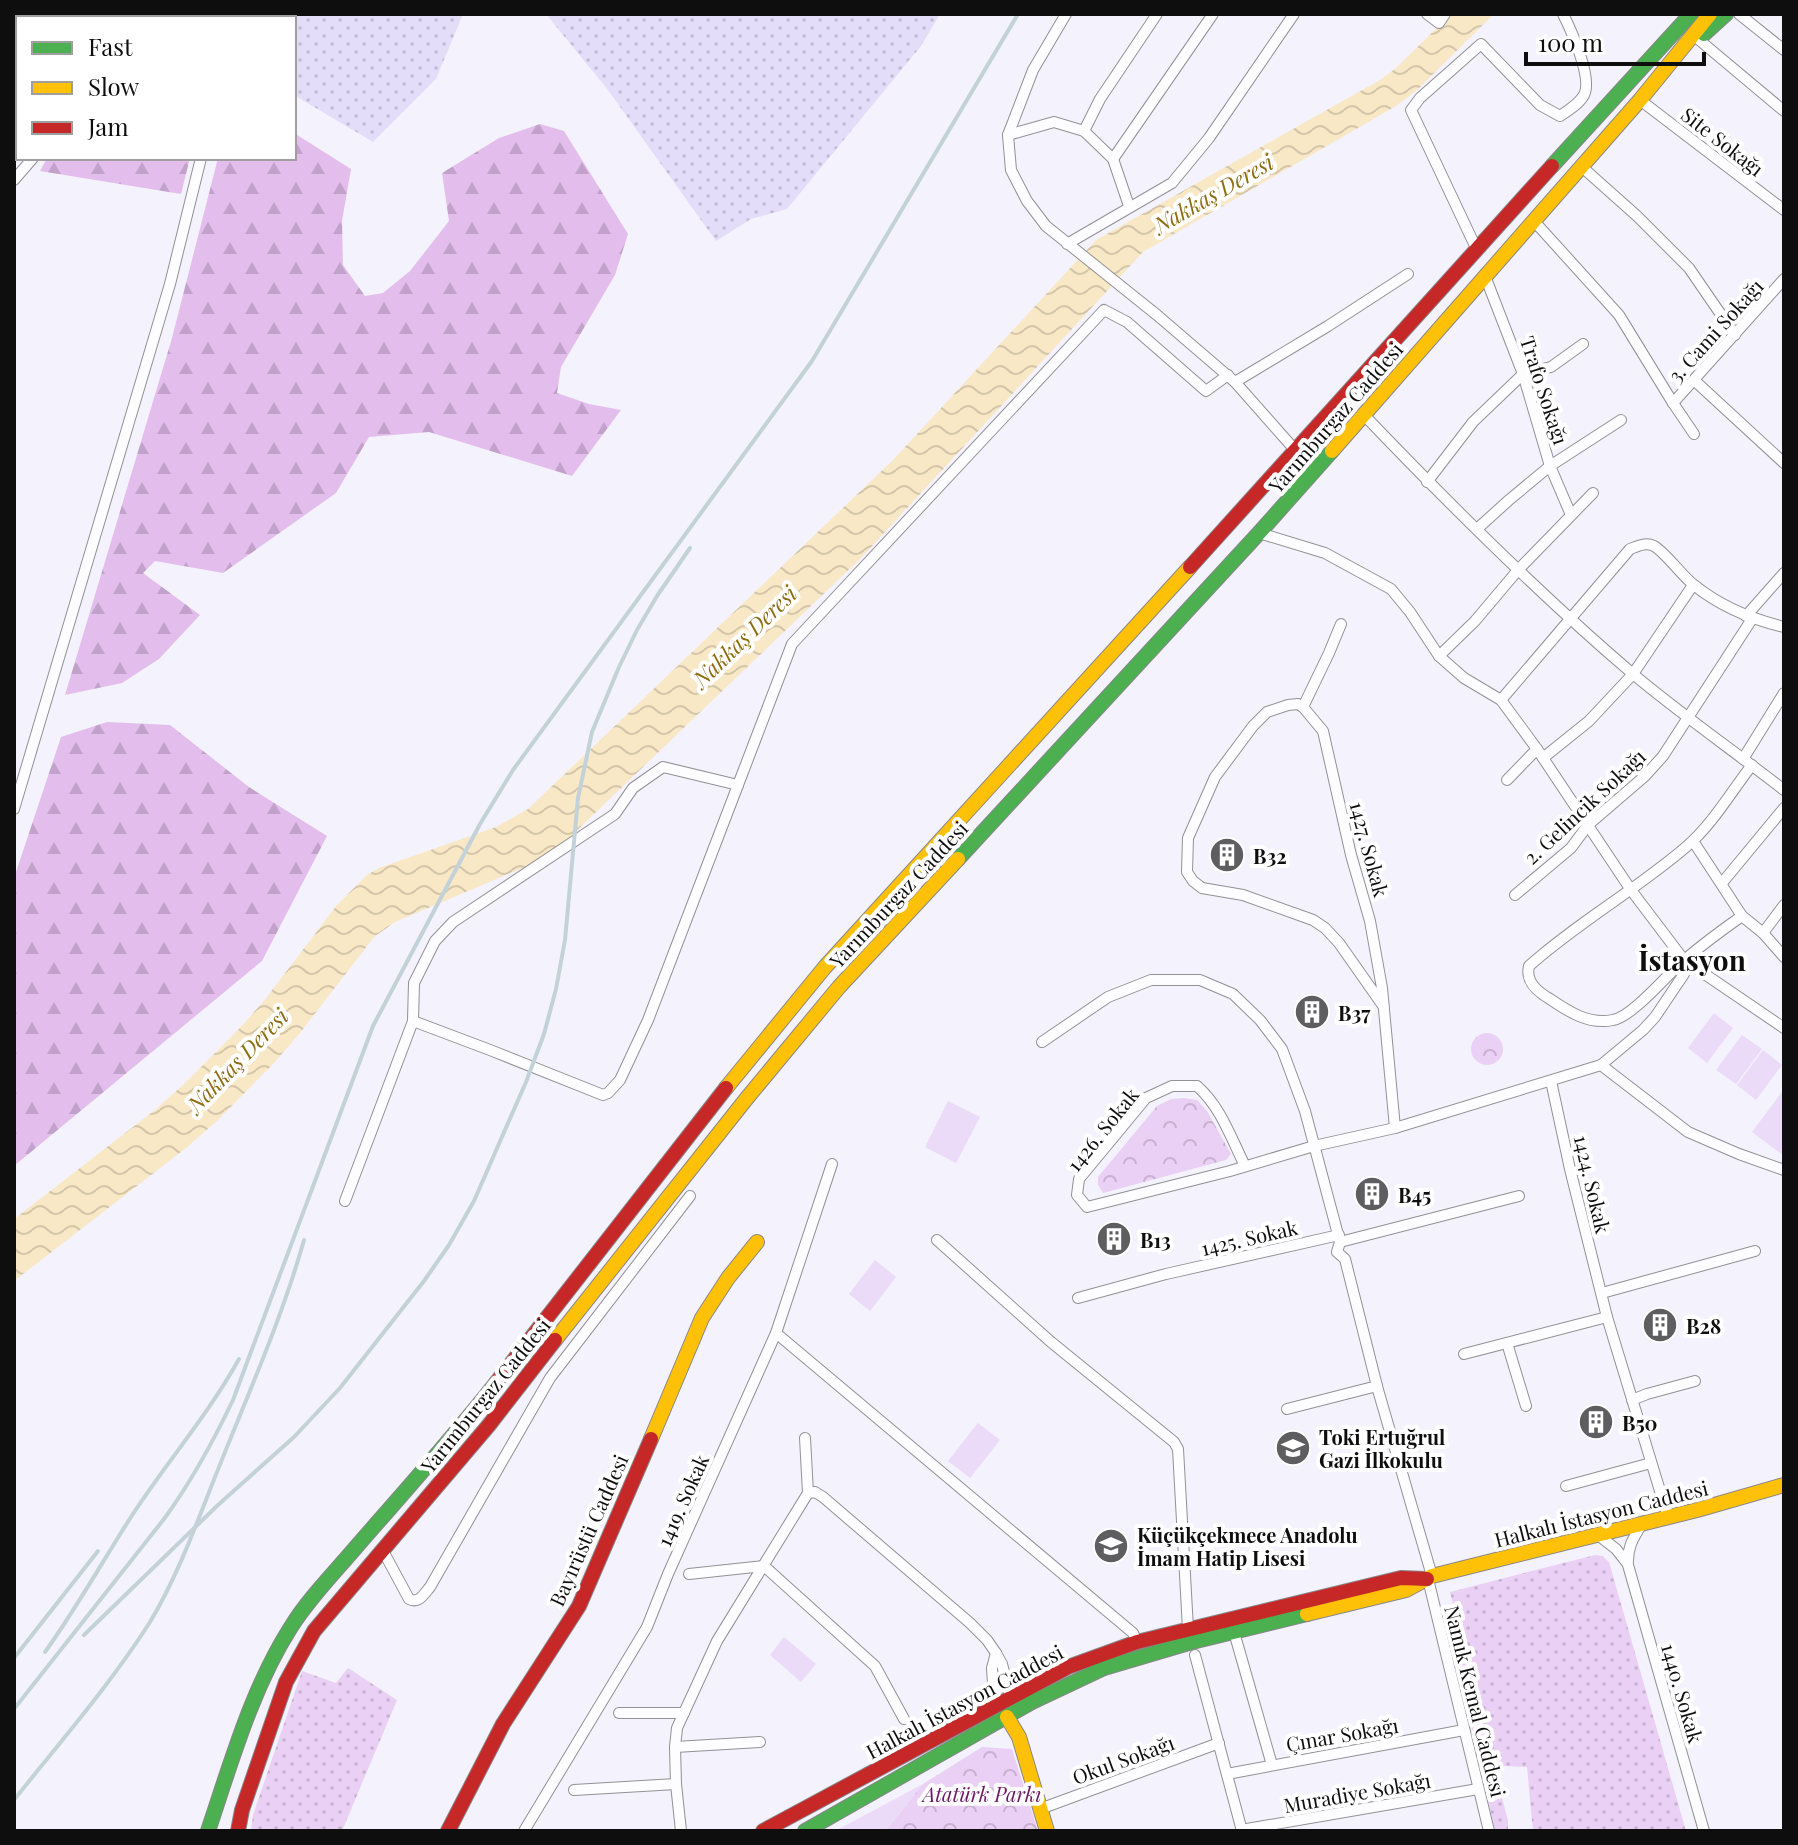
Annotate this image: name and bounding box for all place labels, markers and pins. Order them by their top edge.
building icon: B32 [1208,836,1246,874]
place label: B32 [1253,842,1287,869]
building icon: B37 [1293,993,1331,1031]
place label: B37 [1338,999,1371,1026]
building icon: B45 [1353,1175,1391,1213]
place label: B45 [1398,1181,1431,1208]
building icon: B13 [1095,1220,1133,1258]
place label: B13 [1140,1226,1171,1253]
building icon: B28 [1641,1306,1679,1344]
place label: B28 [1686,1312,1721,1339]
building icon: B50 [1577,1403,1615,1441]
place label: B50 [1622,1409,1658,1436]
place label: Toki Ertuğrul Gazi İlkokulu [1319,1423,1445,1473]
school or university icon: Toki Ertuğrul Gazi İlkokulu [1274,1429,1312,1467]
place label: Küçükçekmece Anadolu İmam Hatip Lisesi [1137,1521,1358,1571]
school or university icon: Küçükçekmece Anadolu İmam Hatip Lisesi [1092,1527,1130,1565]

